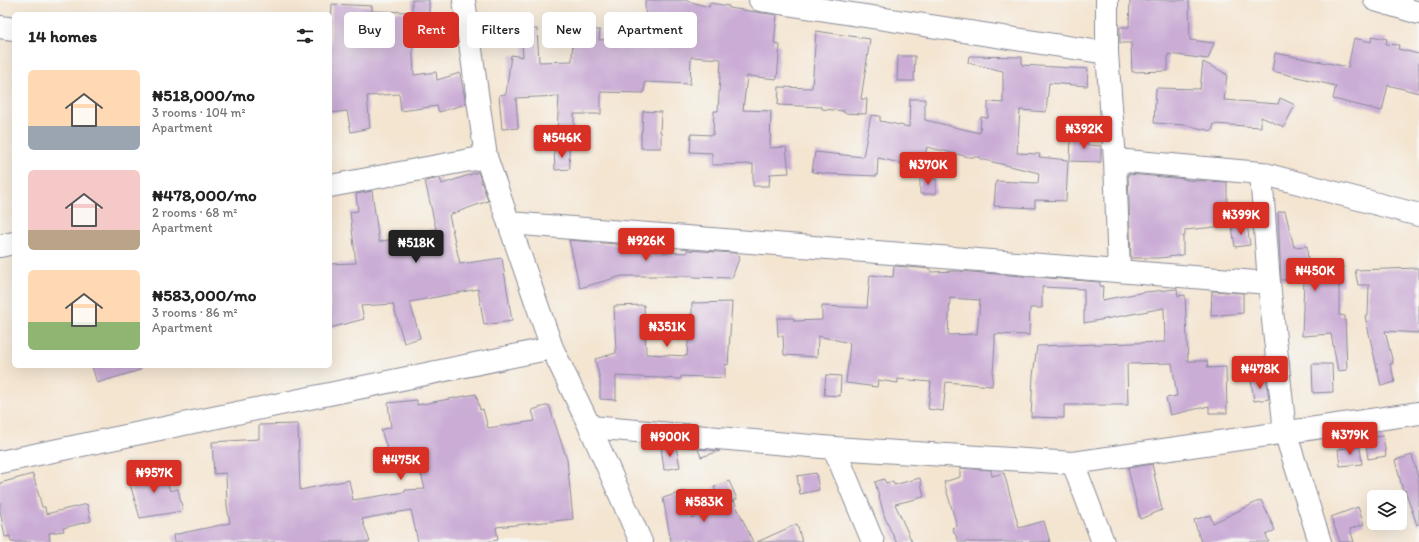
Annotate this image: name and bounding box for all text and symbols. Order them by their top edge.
chip: Buy [344,12,395,48]
chip: Rent [403,12,459,48]
chip: Filters [467,12,534,48]
chip: New [542,12,596,48]
chip: Apartment [604,12,697,48]
icon: filters [294,25,316,47]
text: 14 homes [28,26,97,46]
text: ₦518,000/mo [152,85,255,105]
icon: home [60,86,108,134]
text: 3 rooms · 104 m² [152,105,245,120]
pin: ₦392K [1056,116,1112,150]
text: Apartment [152,120,213,135]
text: ₦392K [1065,121,1103,136]
pin: ₦546K [534,125,590,159]
text: ₦546K [543,130,581,145]
pin: ₦370K [900,152,956,186]
text: ₦370K [909,157,947,172]
text: ₦478,000/mo [152,185,257,205]
icon: home [60,186,108,234]
pin: ₦399K [1213,202,1269,236]
text: 2 rooms · 68 m² [152,205,237,220]
text: ₦399K [1222,207,1260,222]
text: Apartment [152,220,213,235]
pin: ₦926K [618,228,674,262]
pin: ₦518K [388,230,444,264]
text: ₦926K [627,233,665,248]
text: ₦518K [398,235,434,250]
pin: ₦450K [1287,258,1343,292]
text: ₦450K [1295,263,1335,278]
text: ₦583,000/mo [152,285,256,305]
icon: home [60,286,108,334]
text: 3 rooms · 86 m² [152,305,238,320]
pin: ₦351K [639,314,695,348]
text: ₦351K [649,319,685,334]
text: Apartment [152,320,213,335]
pin: ₦478K [1232,356,1288,390]
text: ₦478K [1241,361,1279,376]
pin: ₦379K [1322,422,1378,456]
pin: ₦900K [642,424,698,458]
text: ₦379K [1331,427,1369,442]
text: ₦900K [650,429,690,444]
pin: ₦475K [373,447,429,481]
text: ₦475K [382,452,420,467]
pin: ₦957K [126,460,182,494]
text: ₦957K [135,465,173,480]
pin: ₦583K [676,489,732,523]
map controls [1367,490,1407,530]
button: layers [1367,490,1407,530]
text: ₦583K [685,494,723,509]

